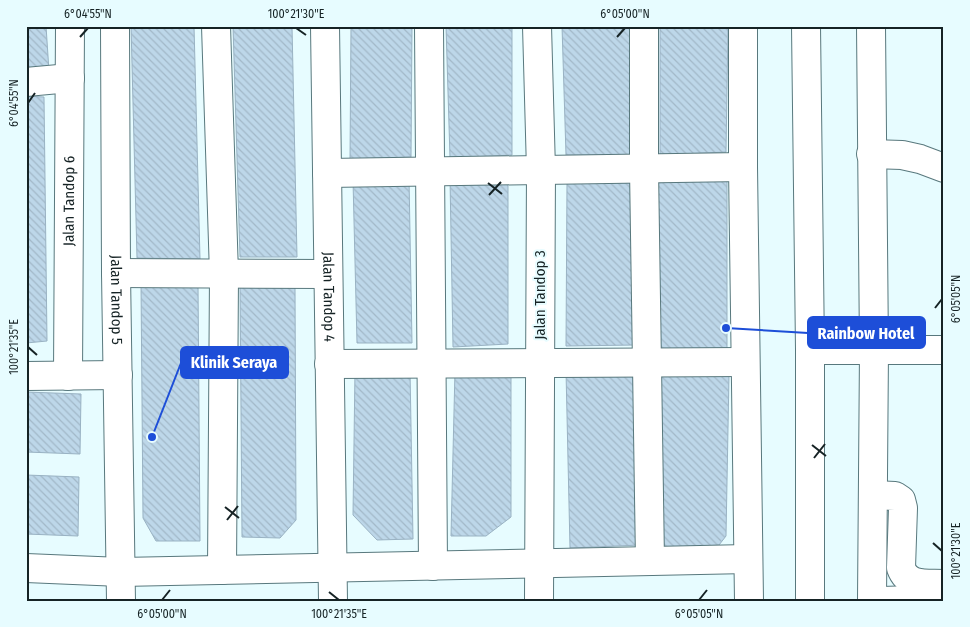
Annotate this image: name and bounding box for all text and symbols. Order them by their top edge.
text: 6°04'55"N [64,7,112,21]
text: 100°21'30"E [268,7,325,21]
text: 6°05'00"N [600,7,650,21]
text: 6°04'55"N [7,79,21,127]
street label: Jalan Tandop 6 [60,156,78,246]
street label: Jalan Tandop 3 [531,250,549,340]
street label: Jalan Tandop 4 [319,252,338,342]
street label: Jalan Tandop 5 [107,255,126,345]
text: 6°05'05"N [949,275,963,323]
callout: Rainbow Hotel [808,317,925,348]
text: 100°21'35"E [7,319,21,375]
text: Rainbow Hotel [818,324,915,343]
callout: Klinik Seraya [181,347,288,378]
text: Klinik Seraya [191,353,277,372]
text: 100°21'30"E [949,522,963,579]
text: 6°05'00"N [137,607,187,621]
text: 100°21'35"E [311,607,367,621]
text: 6°05'05"N [675,607,723,621]

